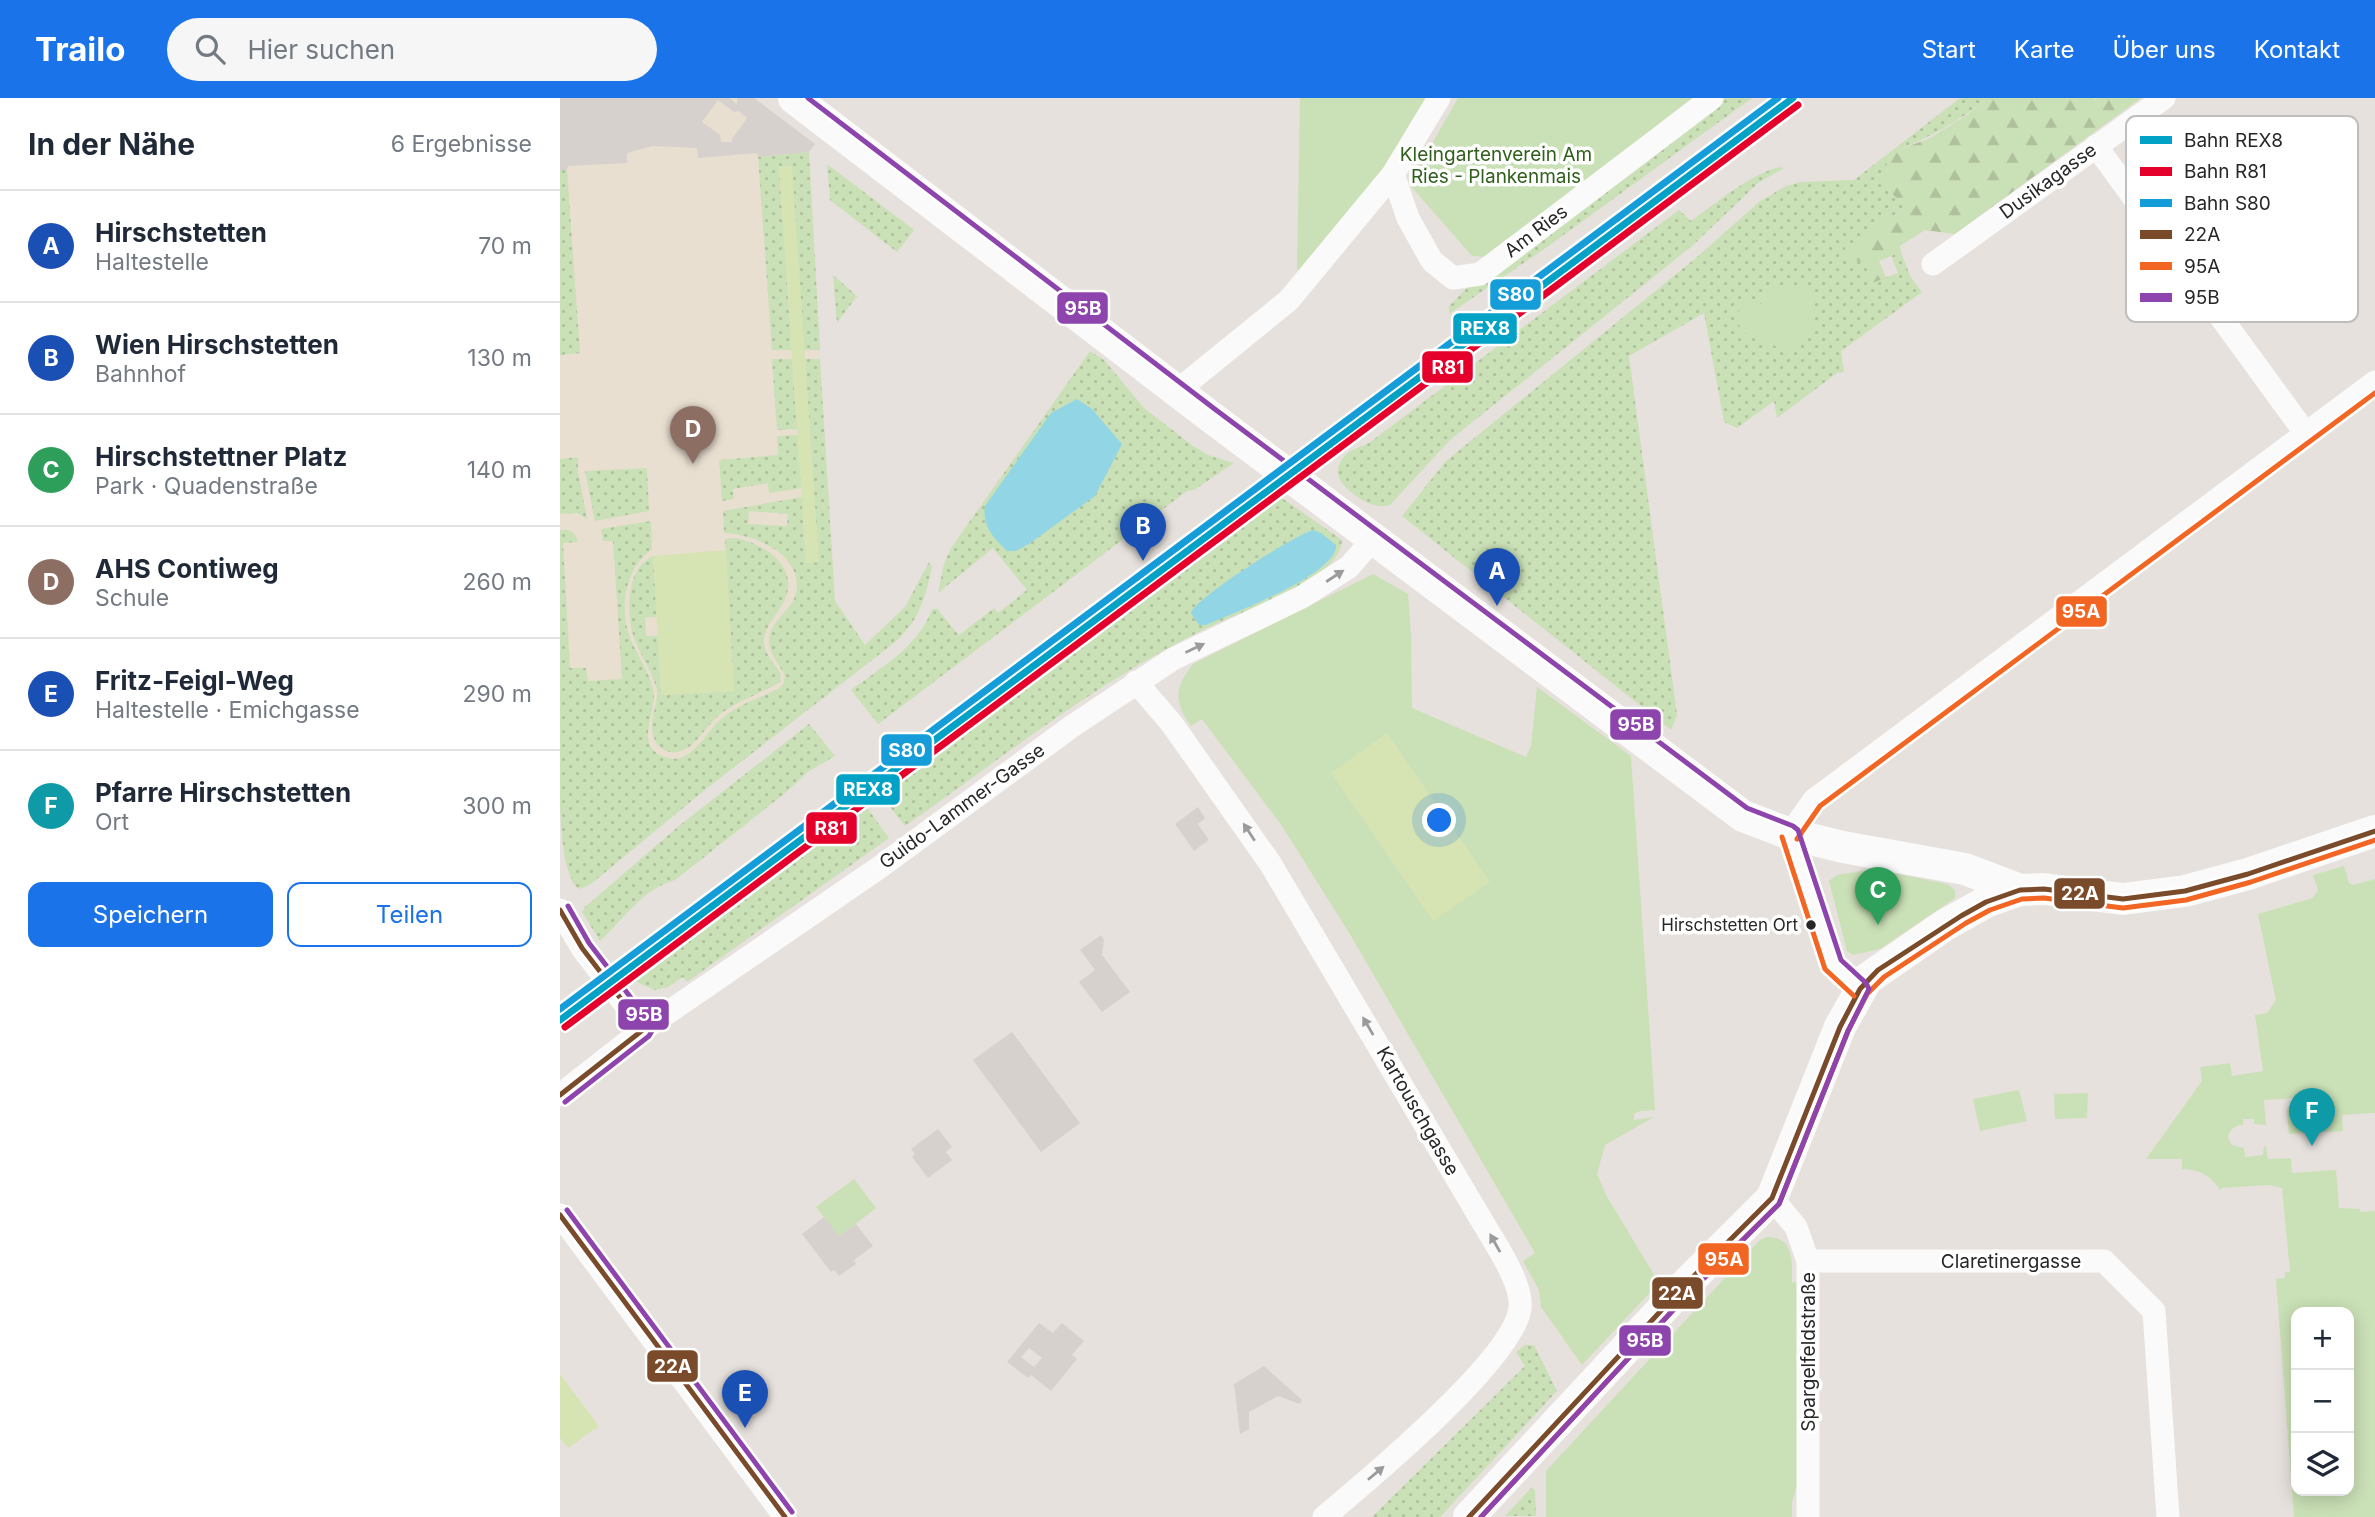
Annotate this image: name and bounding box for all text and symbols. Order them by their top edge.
search box [167,18,657,81]
text: Trailo [35,29,125,69]
icon: search [191,30,229,68]
text: Hier suchen [247,34,395,65]
text: Start [1922,35,1976,64]
text: Karte [2014,35,2074,64]
text: Über uns [2112,35,2216,64]
text: Kontakt [2254,35,2340,64]
legend [2126,116,2358,322]
text: In der Nähe [28,126,195,162]
text: Bahn REX8 [2184,129,2283,152]
text: 6 Ergebnisse [391,130,532,158]
street label: Dusikagasse [1995,138,2101,224]
park label: Kleingartenverein Am Ries - Plankenmais [1400,143,1592,188]
text: Bahn R81 [2184,160,2267,183]
text: Bahn S80 [2184,192,2271,215]
street label: Am Ries [1500,200,1572,262]
text: Hirschstetten [95,217,267,248]
text: 22A [2184,223,2220,246]
text: A [42,232,60,260]
text: 70 m [478,232,532,260]
text: Haltestelle [95,248,209,276]
text: 95A [2184,255,2220,278]
line badge: S80 [1489,278,1542,311]
text: S80 [1497,283,1535,306]
text: 95B [2184,286,2220,309]
line badge: 95B [1056,291,1109,325]
text: 95B [1064,297,1102,320]
line badge: REX8 [1452,312,1518,345]
text: REX8 [1460,317,1510,340]
text: Wien Hirschstetten [95,329,339,360]
text: B [43,344,59,372]
text: 130 m [467,344,532,372]
line badge: R81 [1421,350,1474,384]
text: R81 [1431,356,1465,379]
text: Bahnhof [95,360,186,388]
pin: D [670,406,716,464]
text: Hirschstettner Platz [95,441,347,472]
text: C [42,456,60,484]
text: 140 m [467,456,532,484]
text: Park · Quadenstraße [95,472,318,500]
pin: B [1120,503,1166,561]
pin: A [1474,548,1520,606]
text: AHS Contiweg [95,553,279,584]
text: D [43,568,59,596]
text: 260 m [463,568,532,596]
one-way arrow [1326,570,1345,583]
text: Schule [95,584,169,612]
line badge: 95A [2055,595,2108,628]
text: 95A [2062,600,2100,623]
one-way arrow [1185,643,1205,654]
text: Fritz-Feigl-Weg [95,665,294,696]
text: E [44,680,58,708]
text: 290 m [463,680,532,708]
text: Haltestelle · Emichgasse [95,696,360,724]
line badge: 95B [1609,708,1662,741]
text: 95B [1617,713,1655,736]
line badge: S80 [880,733,933,767]
street label: Guido-Lammer-Gasse [875,738,1049,874]
text: S80 [888,739,926,762]
line badge: REX8 [835,773,901,806]
text: Pfarre Hirschstetten [95,777,351,808]
text: REX8 [843,778,893,801]
text: F [44,792,58,820]
text: 300 m [462,792,532,820]
your location [1422,803,1456,837]
text: Ort [95,808,129,836]
line badge: R81 [805,811,858,845]
text: R81 [814,817,848,840]
one-way arrow [1243,822,1256,841]
pin: C [1855,867,1901,925]
line badge: 22A [2053,877,2106,910]
button: Speichern [28,882,273,947]
button: Teilen [287,882,532,947]
text: 22A [2061,882,2099,905]
place label: Hirschstetten Ort [1661,915,1798,935]
marker: Hirschstetten Ort [1804,918,1818,932]
line badge: 95B [617,998,670,1031]
text: 95B [625,1003,663,1026]
one-way arrow [1362,1016,1374,1035]
street label: Kartouschgasse [1372,1042,1464,1180]
pin: F [2289,1088,2335,1146]
one-way arrow [1489,1234,1501,1253]
line badge: 95A [1697,1242,1750,1276]
text: 95A [1705,1248,1743,1271]
street label: Claretinergasse [1941,1250,2081,1273]
street label: Spargelfeldstraße [1797,1272,1820,1432]
line badge: 22A [1651,1276,1704,1310]
text: 22A [1658,1282,1696,1305]
map controls [2291,1307,2354,1496]
button: + [2291,1307,2354,1370]
line badge: 95B [1618,1324,1672,1357]
text: 95B [1626,1329,1664,1352]
line badge: 22A [646,1349,699,1383]
text: 22A [654,1355,692,1378]
pin: E [722,1370,768,1428]
button: − [2291,1370,2354,1433]
button: layers [2291,1433,2354,1496]
one-way arrow [1368,1466,1385,1481]

